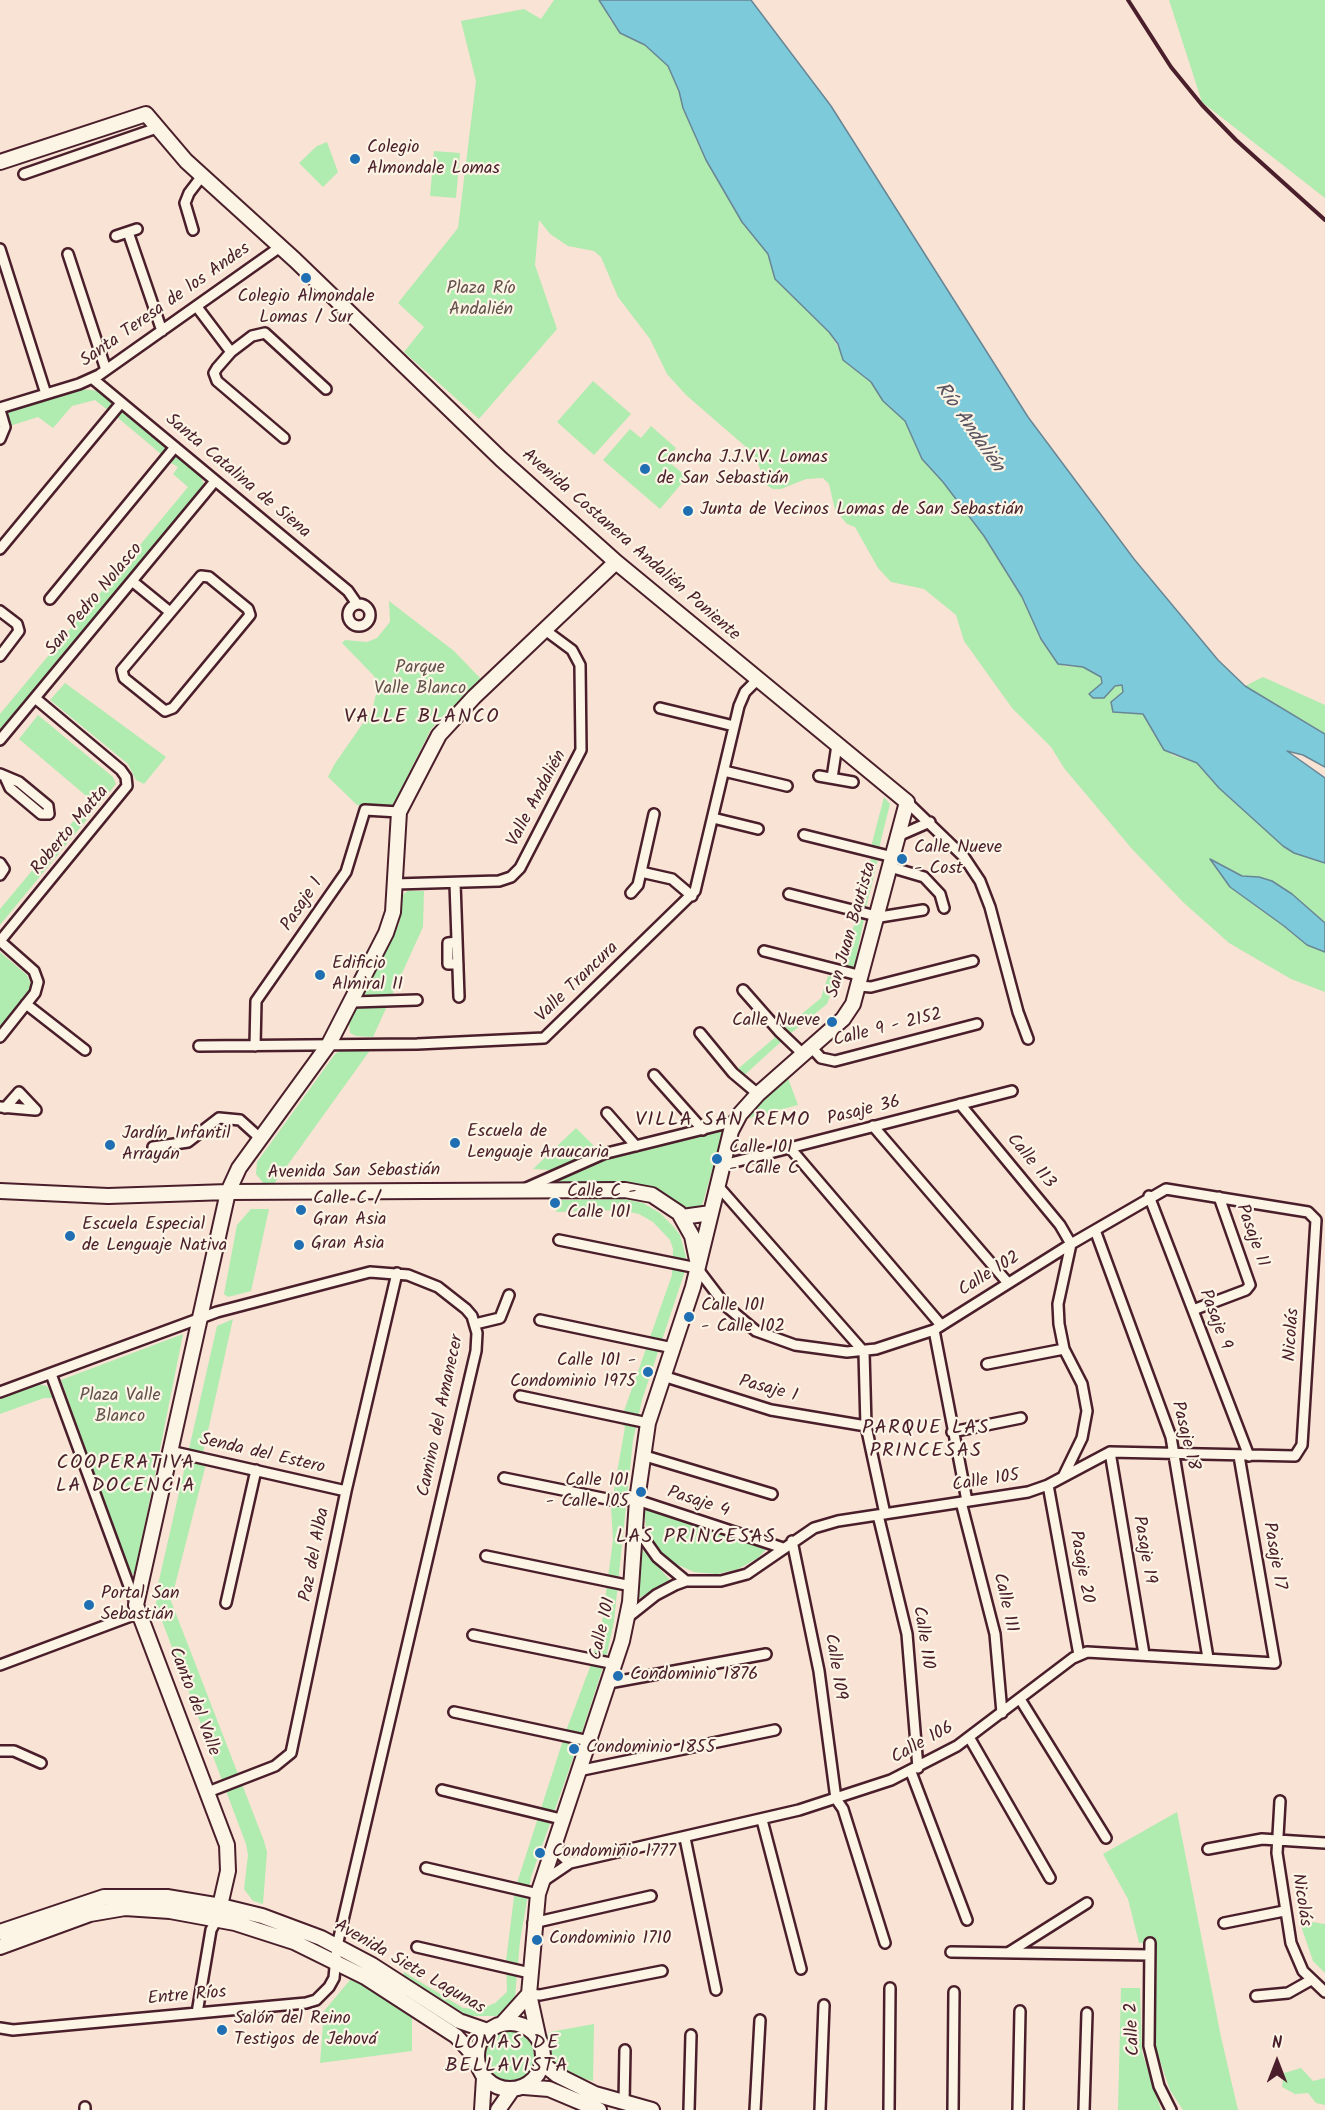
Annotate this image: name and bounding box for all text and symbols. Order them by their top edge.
place label: Colegio Almondale Lomas [367,138,500,180]
marker: Colegio Almondale Lomas [348,152,362,166]
street label: Santa Teresa de los Andes [77,239,255,373]
marker: Colegio Almondale Lomas / Sur [299,271,313,285]
park label: Plaza Río Andalién [446,279,516,322]
place label: Colegio Almondale Lomas / Sur [237,287,375,330]
water label: Río Andalién [928,378,1008,478]
street label: Santa Catalina de Siena [160,410,314,544]
street label: Avenida Costanera Andalién Poniente [516,445,744,647]
place label: Cancha J.J.V.V. Lomas de San Sebastián [657,448,828,490]
marker: Cancha J.J.V.V. Lomas de San Sebastián [638,462,652,476]
place label: Junta de Vecinos Lomas de San Sebastián [700,500,1024,522]
marker: Junta de Vecinos Lomas de San Sebastián [681,504,695,518]
street label: San Pedro Nolasco [42,539,148,661]
park label: Parque Valle Blanco [374,658,466,700]
district label: VALLE BLANCO [344,707,500,731]
street label: Valle Andalién [504,747,572,851]
street label: Roberto Matta [28,782,114,880]
place label: Calle Nueve - Cost [914,838,1002,880]
marker: Calle Nueve - Cost [895,852,909,866]
street label: San Juan Bautista [823,860,883,1000]
street label: Pasaje 1 [277,874,329,936]
street label: Valle Trancura [532,938,624,1028]
place label: Edificio Almiral II [332,954,403,996]
marker: Edificio Almiral II [313,968,327,982]
street label: Calle 9 - 2152 [831,1005,945,1053]
place label: Calle Nueve [732,1011,820,1033]
marker: Calle Nueve [825,1015,839,1029]
street label: Pasaje 36 [825,1093,903,1131]
district label: VILLA SAN REMO [635,1110,811,1134]
place label: Escuela de Lenguaje Araucaria [467,1122,609,1164]
place label: Jardín Infantil Arrayán [122,1124,231,1166]
street label: Calle 113 [1001,1130,1059,1194]
marker: Escuela de Lenguaje Araucaria [448,1136,462,1150]
marker: Jardín Infantil Arrayán [103,1138,117,1152]
place label: Calle 101 - Calle C [729,1138,799,1180]
marker: Calle 101 - Calle C [710,1152,724,1166]
street label: Avenida San Sebastián [268,1161,440,1185]
place label: Calle C - Calle 101 [567,1182,637,1224]
place label: Calle C / Gran Asia [313,1189,387,1232]
marker: Calle C - Calle 101 [548,1196,562,1210]
street label: Pasaje 11 [1230,1202,1272,1270]
marker: Calle C / Gran Asia [294,1203,308,1217]
place label: Escuela Especial de Lenguaje Nativa [82,1215,227,1258]
marker: Escuela Especial de Lenguaje Nativa [63,1229,77,1243]
place label: Gran Asia [311,1234,385,1256]
marker: Gran Asia [292,1238,306,1252]
street label: Calle 102 [955,1248,1025,1302]
street label: Pasaje 9 [1193,1287,1235,1353]
place label: Calle 101 - Calle 102 [701,1296,785,1338]
street label: Nicolás [1280,1308,1306,1362]
marker: Calle 101 - Calle 102 [682,1310,696,1324]
street label: Camino del Amanecer [414,1333,470,1499]
place label: Calle 101 - Condominio 1975 [510,1351,636,1394]
marker: Calle 101 - Condominio 1975 [641,1365,655,1379]
street label: Pasaje 1 [736,1372,800,1408]
park label: Plaza Valle Blanco [79,1386,161,1428]
street label: Pasaje 18 [1165,1399,1203,1473]
district label: PARQUE LAS PRINCESAS [862,1418,990,1465]
street label: Senda del Estero [197,1430,327,1480]
district label: COOPERATIVA LA DOCENCIA [56,1453,196,1500]
street label: Calle 105 [951,1466,1021,1498]
place label: Calle 101 - Calle 105 [546,1471,629,1514]
street label: Pasaje 4 [664,1483,732,1523]
marker: Calle 101 - Calle 105 [634,1485,648,1499]
street label: Paz del Alba [296,1506,336,1604]
street label: Pasaje 19 [1126,1514,1160,1586]
street label: Pasaje 17 [1256,1521,1290,1591]
district label: LAS PRINCESAS [616,1527,776,1551]
street label: Pasaje 20 [1063,1529,1097,1605]
street label: Calle 111 [987,1571,1021,1635]
place label: Portal San Sebastián [101,1584,180,1626]
street label: Calle 101 [586,1596,622,1662]
marker: Portal San Sebastián [82,1598,96,1612]
street label: Calle 110 [906,1605,938,1671]
street label: Calle 109 [818,1632,850,1702]
street label: Canto del Valle [162,1645,224,1759]
place label: Condominio 1876 [630,1665,758,1687]
marker: Condominio 1876 [611,1669,625,1683]
street label: Calle 106 [888,1718,958,1770]
place label: Condominio 1855 [586,1738,715,1760]
marker: Condominio 1855 [567,1742,581,1756]
place label: Condominio 1777 [552,1842,676,1864]
marker: Condominio 1777 [533,1846,547,1860]
street label: Nicolás [1285,1872,1315,1928]
street label: Avenida Siete Lagunas [330,1916,488,2020]
place label: Condominio 1710 [549,1929,671,1951]
marker: Condominio 1710 [530,1933,544,1947]
street label: Entre Ríos [147,1983,227,2011]
street label: Calle 2 [1122,2002,1146,2056]
place label: Salón del Reino Testigos de Jehová [234,2009,377,2052]
marker: Salón del Reino Testigos de Jehová [215,2023,229,2037]
text: N [1272,2031,1282,2056]
north arrow [1247,2032,1307,2092]
district label: LOMAS DE BELLAVISTA [445,2033,569,2080]

